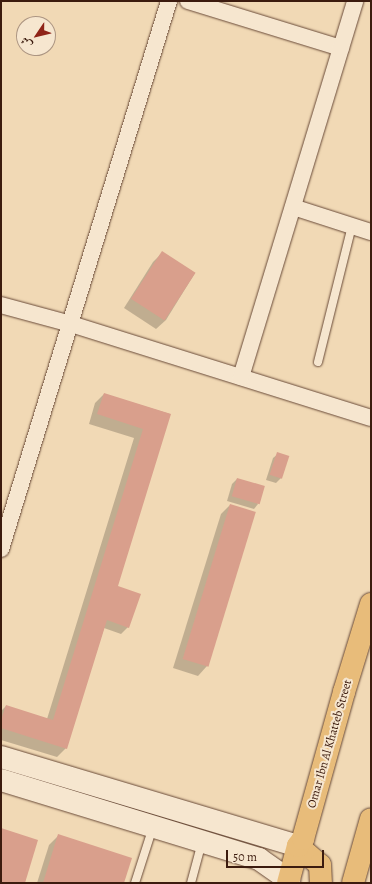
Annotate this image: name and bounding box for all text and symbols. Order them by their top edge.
north arrow [16,16,56,56]
text: ش [17,34,36,51]
street label: Omar Ibn Al Khatteb Street [305,678,355,810]
scale bar [228,842,326,868]
text: 50 m [233,849,257,865]

